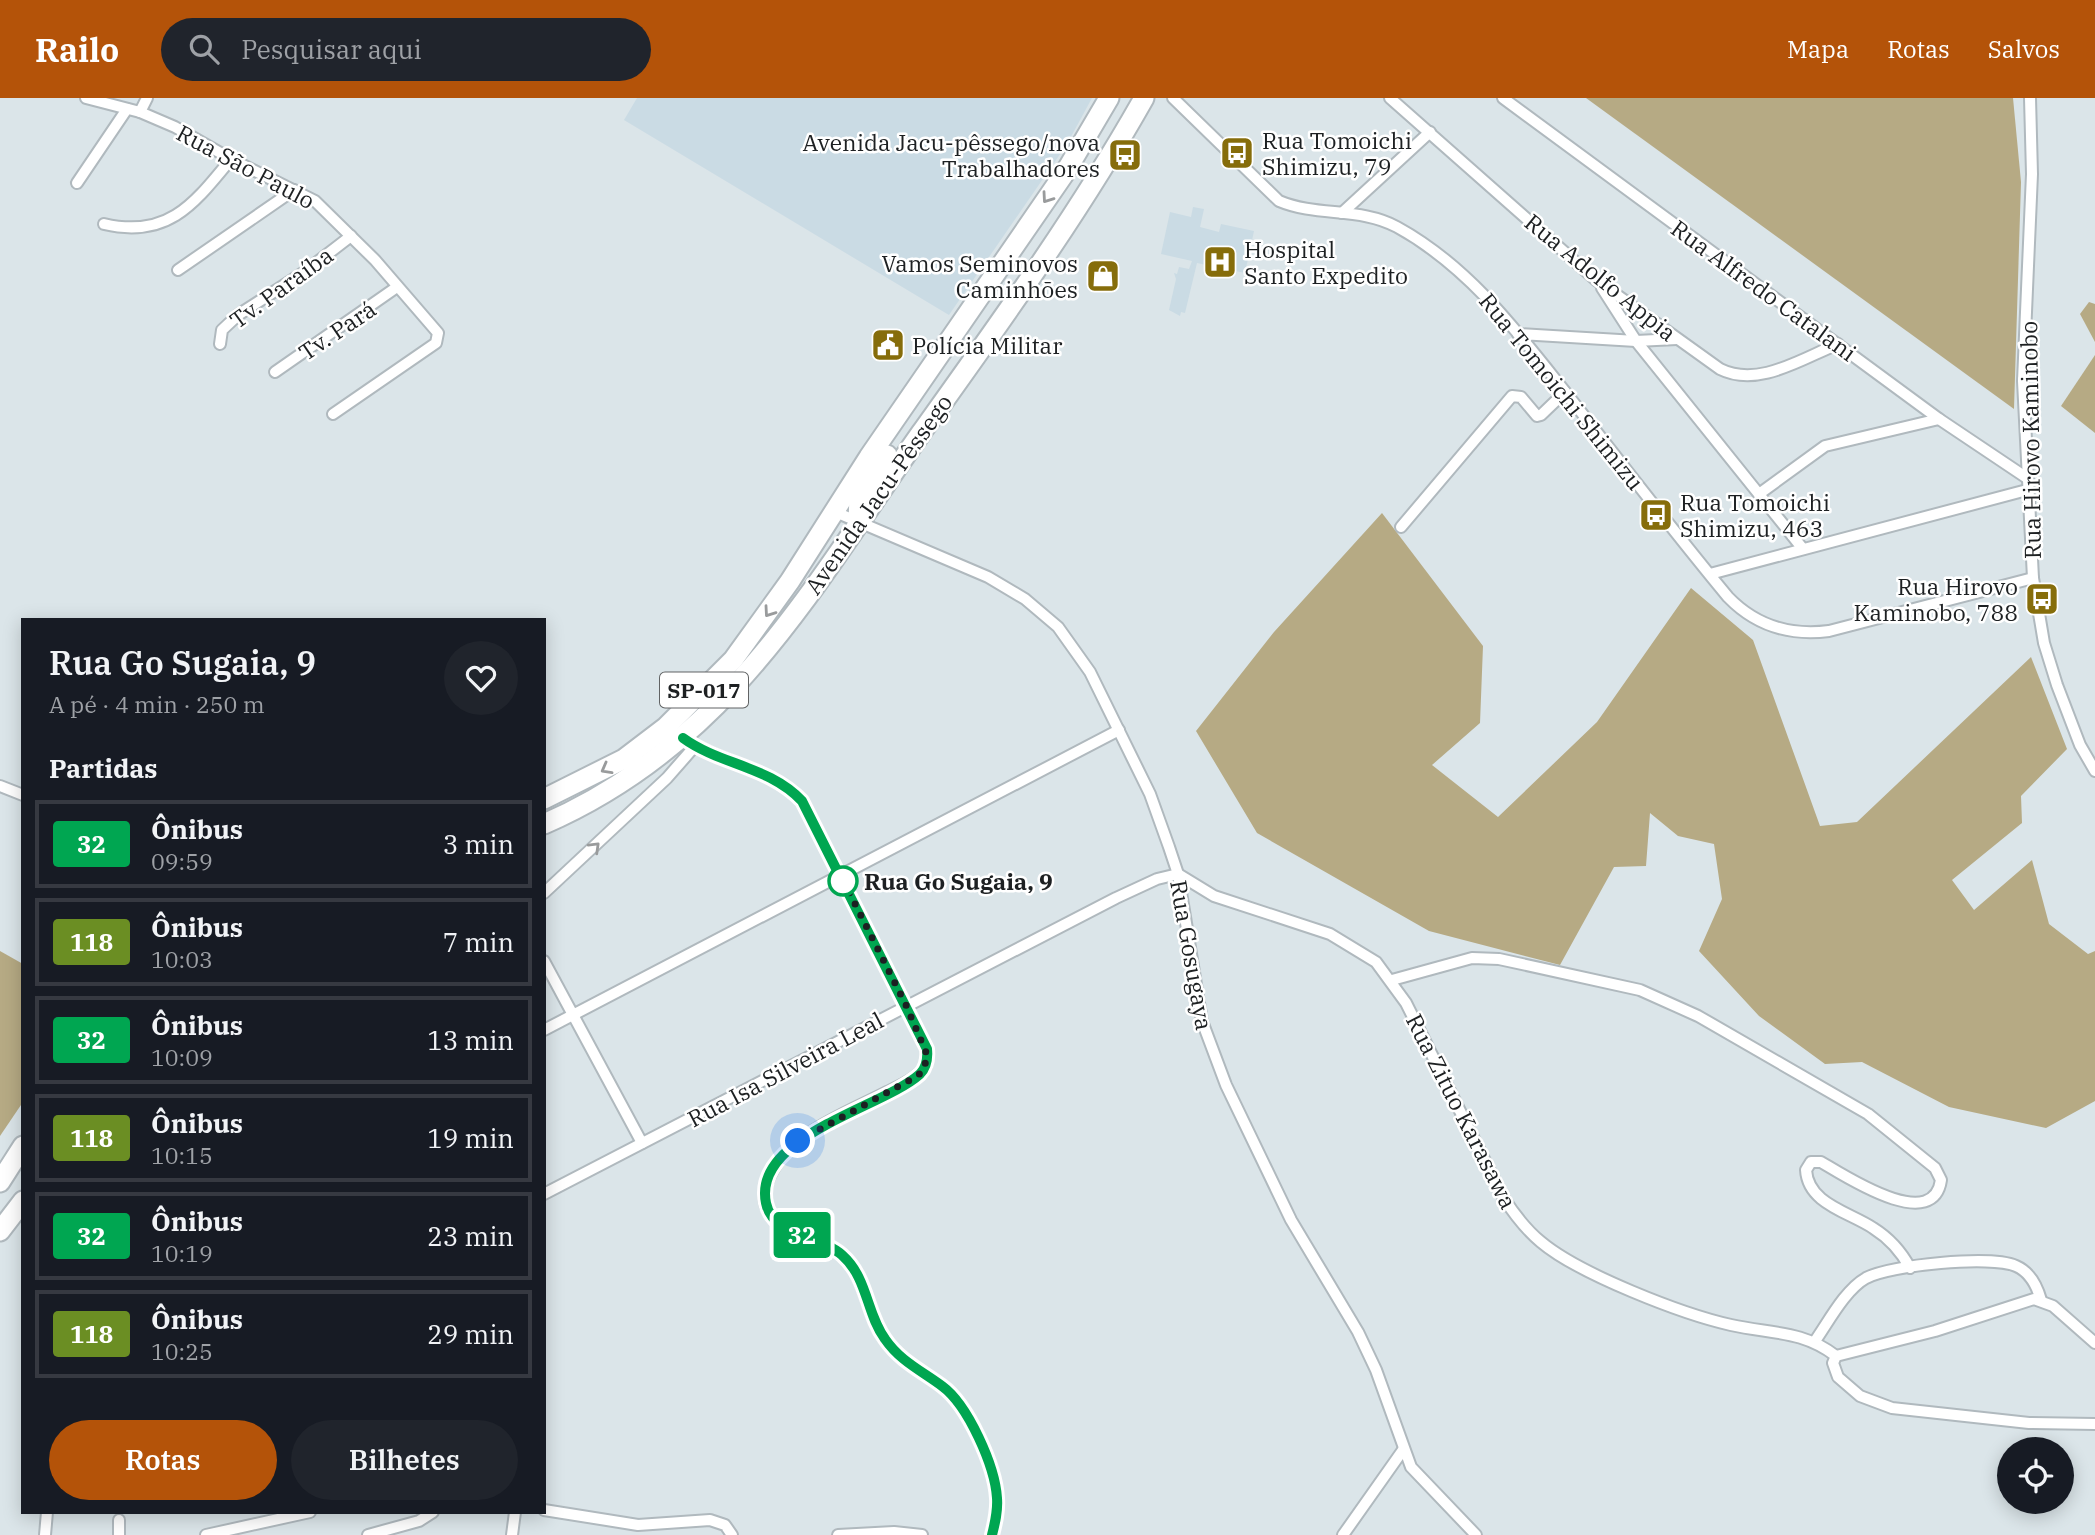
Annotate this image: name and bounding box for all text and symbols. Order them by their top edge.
search box [161,18,651,81]
text: Railo [35,28,119,71]
icon: search [185,30,223,68]
text: Pesquisar aqui [241,32,422,66]
text: Mapa [1787,33,1849,65]
text: Rotas [1887,33,1950,65]
text: Salvos [1988,33,2060,65]
street label: Rua São Paulo [172,117,320,215]
place label: Rua Tomoichi Shimizu, 79 [1262,125,1412,181]
place label: Avenida Jacu-pêssego/nova Trabalhadores [802,127,1100,183]
bus stop icon: Rua Tomoichi Shimizu, 79 [1218,134,1256,172]
bus stop icon: Avenida Jacu-pêssego/nova Trabalhadores [1106,136,1144,174]
one-way arrow [1043,190,1055,203]
street label: Rua Adolfo Appia [1519,207,1683,347]
street label: Rua Alfredo Catalani [1665,213,1863,367]
place label: Hospital Santo Expedito [1244,234,1408,290]
street label: Tv. Paraíba [223,239,339,335]
hospital icon: Hospital Santo Expedito [1201,243,1239,281]
place label: Vamos Seminovos Caminhões [882,248,1078,304]
shop icon: Vamos Seminovos Caminhões [1084,257,1122,295]
street label: Rua Tomoichi Shimizu [1473,286,1651,496]
street label: Tv. Pará [293,293,381,367]
street label: Rua Hirovo Kaminobo [2013,321,2047,559]
public building icon: Polícia Militar [869,326,907,364]
place label: Polícia Militar [912,330,1062,360]
street label: Avenida Jacu-Pêssego [798,388,958,600]
place label: Rua Tomoichi Shimizu, 463 [1680,487,1830,543]
bus stop icon: Rua Tomoichi Shimizu, 463 [1637,496,1675,534]
place label: Rua Hirovo Kaminobo, 788 [1854,571,2018,627]
bus stop icon: Rua Hirovo Kaminobo, 788 [2023,580,2061,618]
one-way arrow [765,604,777,617]
text: Rua Go Sugaia, 9 [49,641,316,684]
button: heart [444,641,518,715]
road number: SP-017 [660,672,748,708]
text: A pé · 4 min · 250 m [49,689,265,719]
text: Partidas [49,751,158,785]
one-way arrow [601,760,613,774]
text: Ônibus [151,812,243,846]
text: 3 min [443,827,514,861]
text: 32 [77,828,106,860]
one-way arrow [587,843,600,856]
text: 09:59 [151,846,213,876]
marker: Rua Go Sugaia, 9 [828,866,858,896]
place label: Rua Go Sugaia, 9 [864,866,1053,896]
street label: Rua Gosugaya [1164,878,1220,1032]
text: Ônibus [151,910,243,944]
text: 7 min [443,925,514,959]
text: 118 [70,926,113,958]
text: 10:03 [151,944,213,974]
street label: Rua Isa Silveira Leal [682,1005,888,1133]
text: Ônibus [151,1008,243,1042]
street label: Rua Zituo Karasawa [1400,1008,1524,1214]
text: 13 min [427,1023,514,1057]
text: 32 [77,1024,106,1056]
text: 10:09 [151,1042,213,1072]
text: Ônibus [151,1106,243,1140]
text: 19 min [427,1121,514,1155]
text: 118 [70,1122,113,1154]
your location [780,1123,815,1158]
text: 10:15 [151,1140,213,1170]
text: Ônibus [151,1204,243,1238]
line badge: 32 [770,1212,834,1258]
text: 23 min [427,1219,514,1253]
text: 32 [788,1219,816,1251]
text: 32 [77,1220,106,1252]
text: 10:19 [151,1238,213,1268]
text: Ônibus [151,1302,243,1336]
text: 29 min [427,1317,514,1351]
text: 118 [70,1318,113,1350]
text: 10:25 [151,1336,213,1366]
button: Rotas [49,1420,277,1500]
button: Bilhetes [291,1420,518,1500]
map controls [1997,1437,2074,1514]
button: locate [1997,1437,2074,1514]

